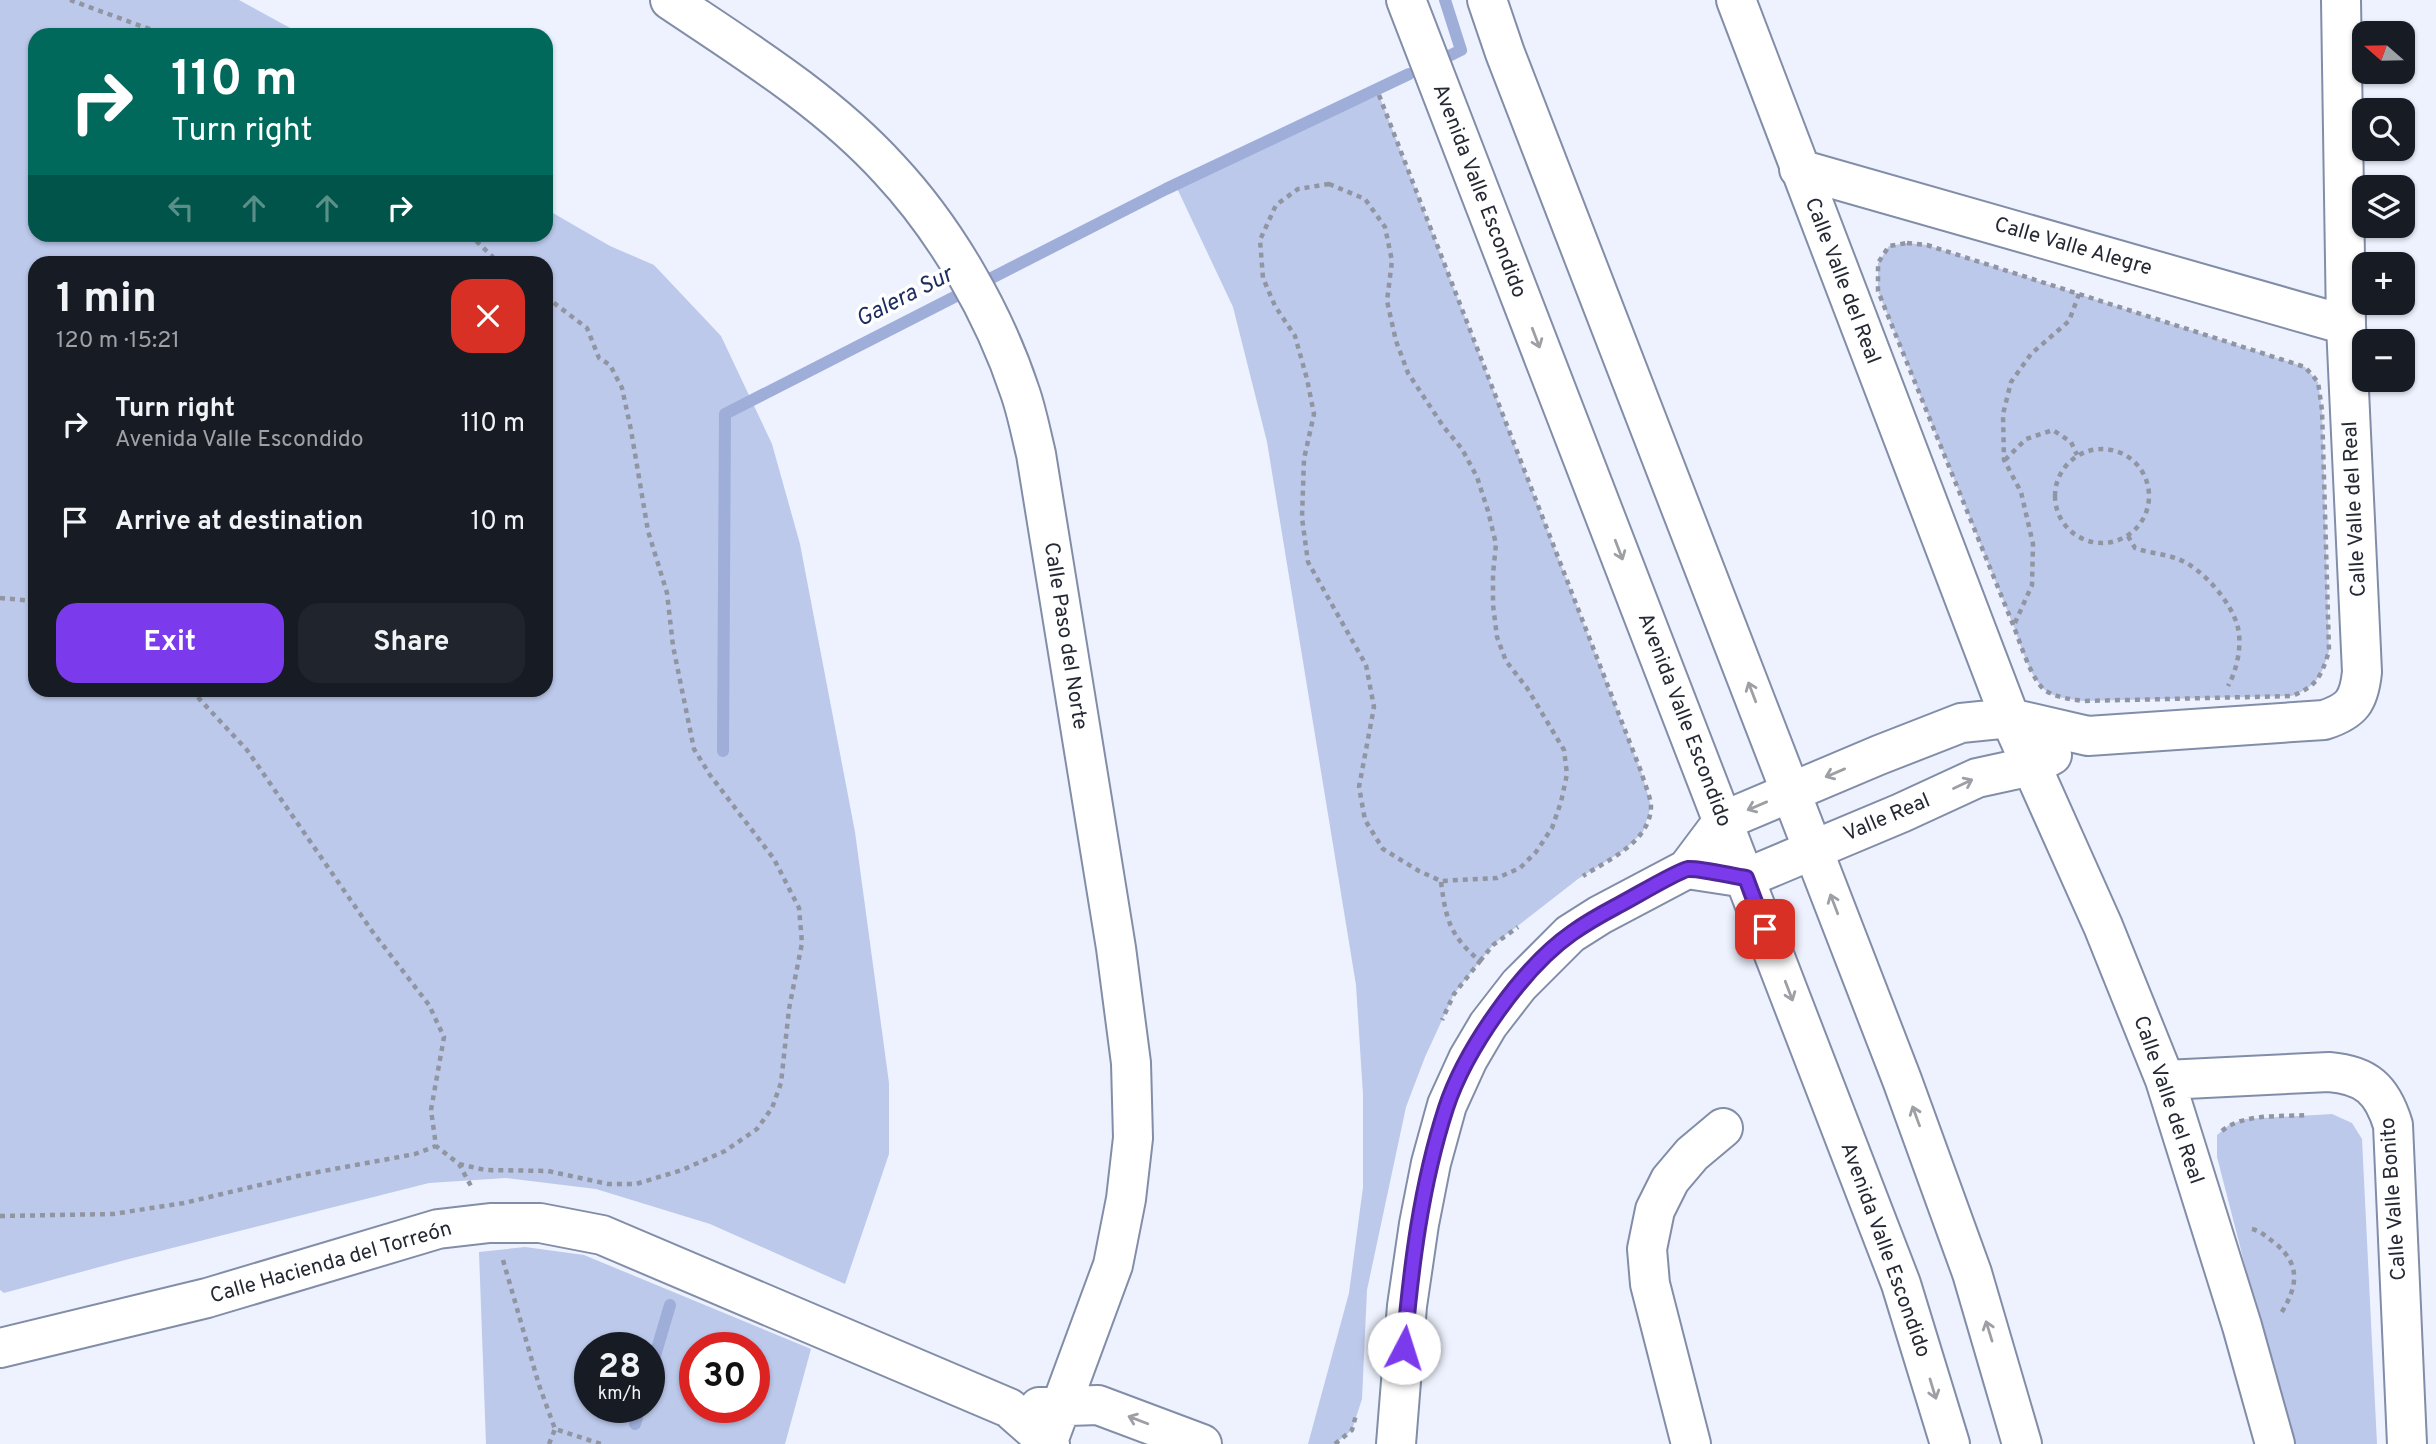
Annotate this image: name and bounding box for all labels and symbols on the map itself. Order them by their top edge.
north arrow [2352,21,2415,84]
street label: Avenida Valle Escondido [1426,80,1532,302]
street label: Calle Valle del Real [1798,194,1886,368]
street label: Calle Valle Alegre [1991,212,2155,282]
water label: Galera Sur [852,260,960,335]
one-way arrow [1531,327,1544,348]
street label: Calle Valle del Real [2337,420,2373,598]
one-way arrow [1613,539,1626,561]
street label: Calle Paso del Norte [1037,540,1093,732]
street label: Avenida Valle Escondido [1631,609,1737,831]
one-way arrow [1745,681,1758,703]
one-way arrow [1825,767,1846,780]
one-way arrow [1952,777,1973,790]
street label: Valle Real [1840,788,1934,848]
one-way arrow [1747,800,1769,813]
one-way arrow [1827,893,1840,915]
pin [1735,899,1795,959]
one-way arrow [1783,979,1796,1001]
street label: Calle Valle del Real [2127,1012,2209,1188]
one-way arrow [1908,1106,1921,1128]
street label: Calle Valle Bonito [2375,1116,2413,1282]
street label: Avenida Valle Escondido [1834,1139,1936,1361]
street label: Calle Hacienda del Torreón [207,1216,455,1310]
position arrow [1367,1311,1441,1385]
one-way arrow [1982,1321,1995,1343]
speed limit sign: 30 [679,1332,770,1423]
one-way arrow [1927,1378,1940,1400]
one-way arrow [1127,1412,1149,1425]

